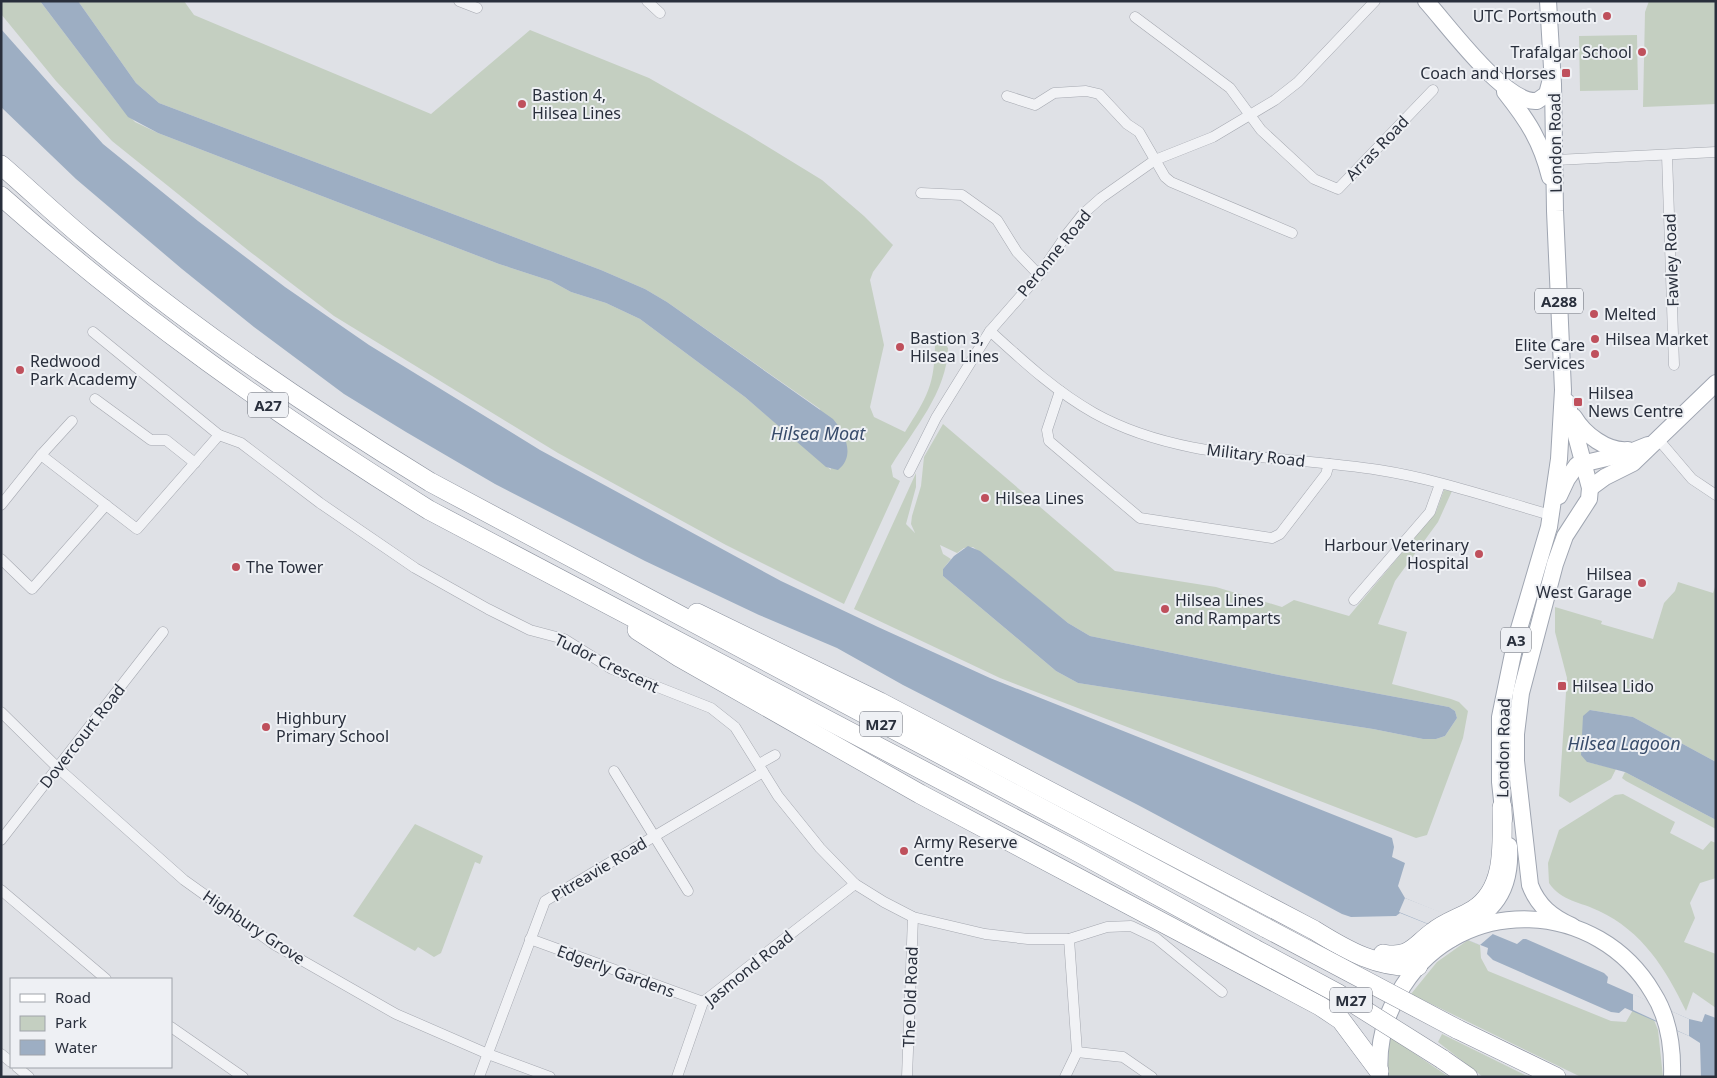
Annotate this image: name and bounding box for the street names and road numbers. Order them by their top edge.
street label: London Road [1543,93,1567,193]
street label: Arras Road [1340,111,1414,185]
street label: Peronne Road [1012,205,1096,301]
street label: Fawley Road [1658,213,1684,307]
road number: A288 [1535,288,1583,314]
road number: A27 [248,392,288,418]
street label: Military Road [1206,438,1306,472]
street label: Tudor Crescent [551,628,663,698]
road number: A3 [1501,628,1531,652]
street label: Dovercourt Road [34,679,130,793]
street label: London Road [1491,698,1515,798]
road number: M27 [860,712,902,736]
street label: Pitreavie Road [547,832,651,906]
street label: Highbury Grove [199,885,309,969]
street label: Jasmond Road [699,925,798,1012]
street label: Edgerly Gardens [554,939,678,1003]
street label: The Old Road [897,946,923,1048]
road number: M27 [1330,988,1372,1012]

